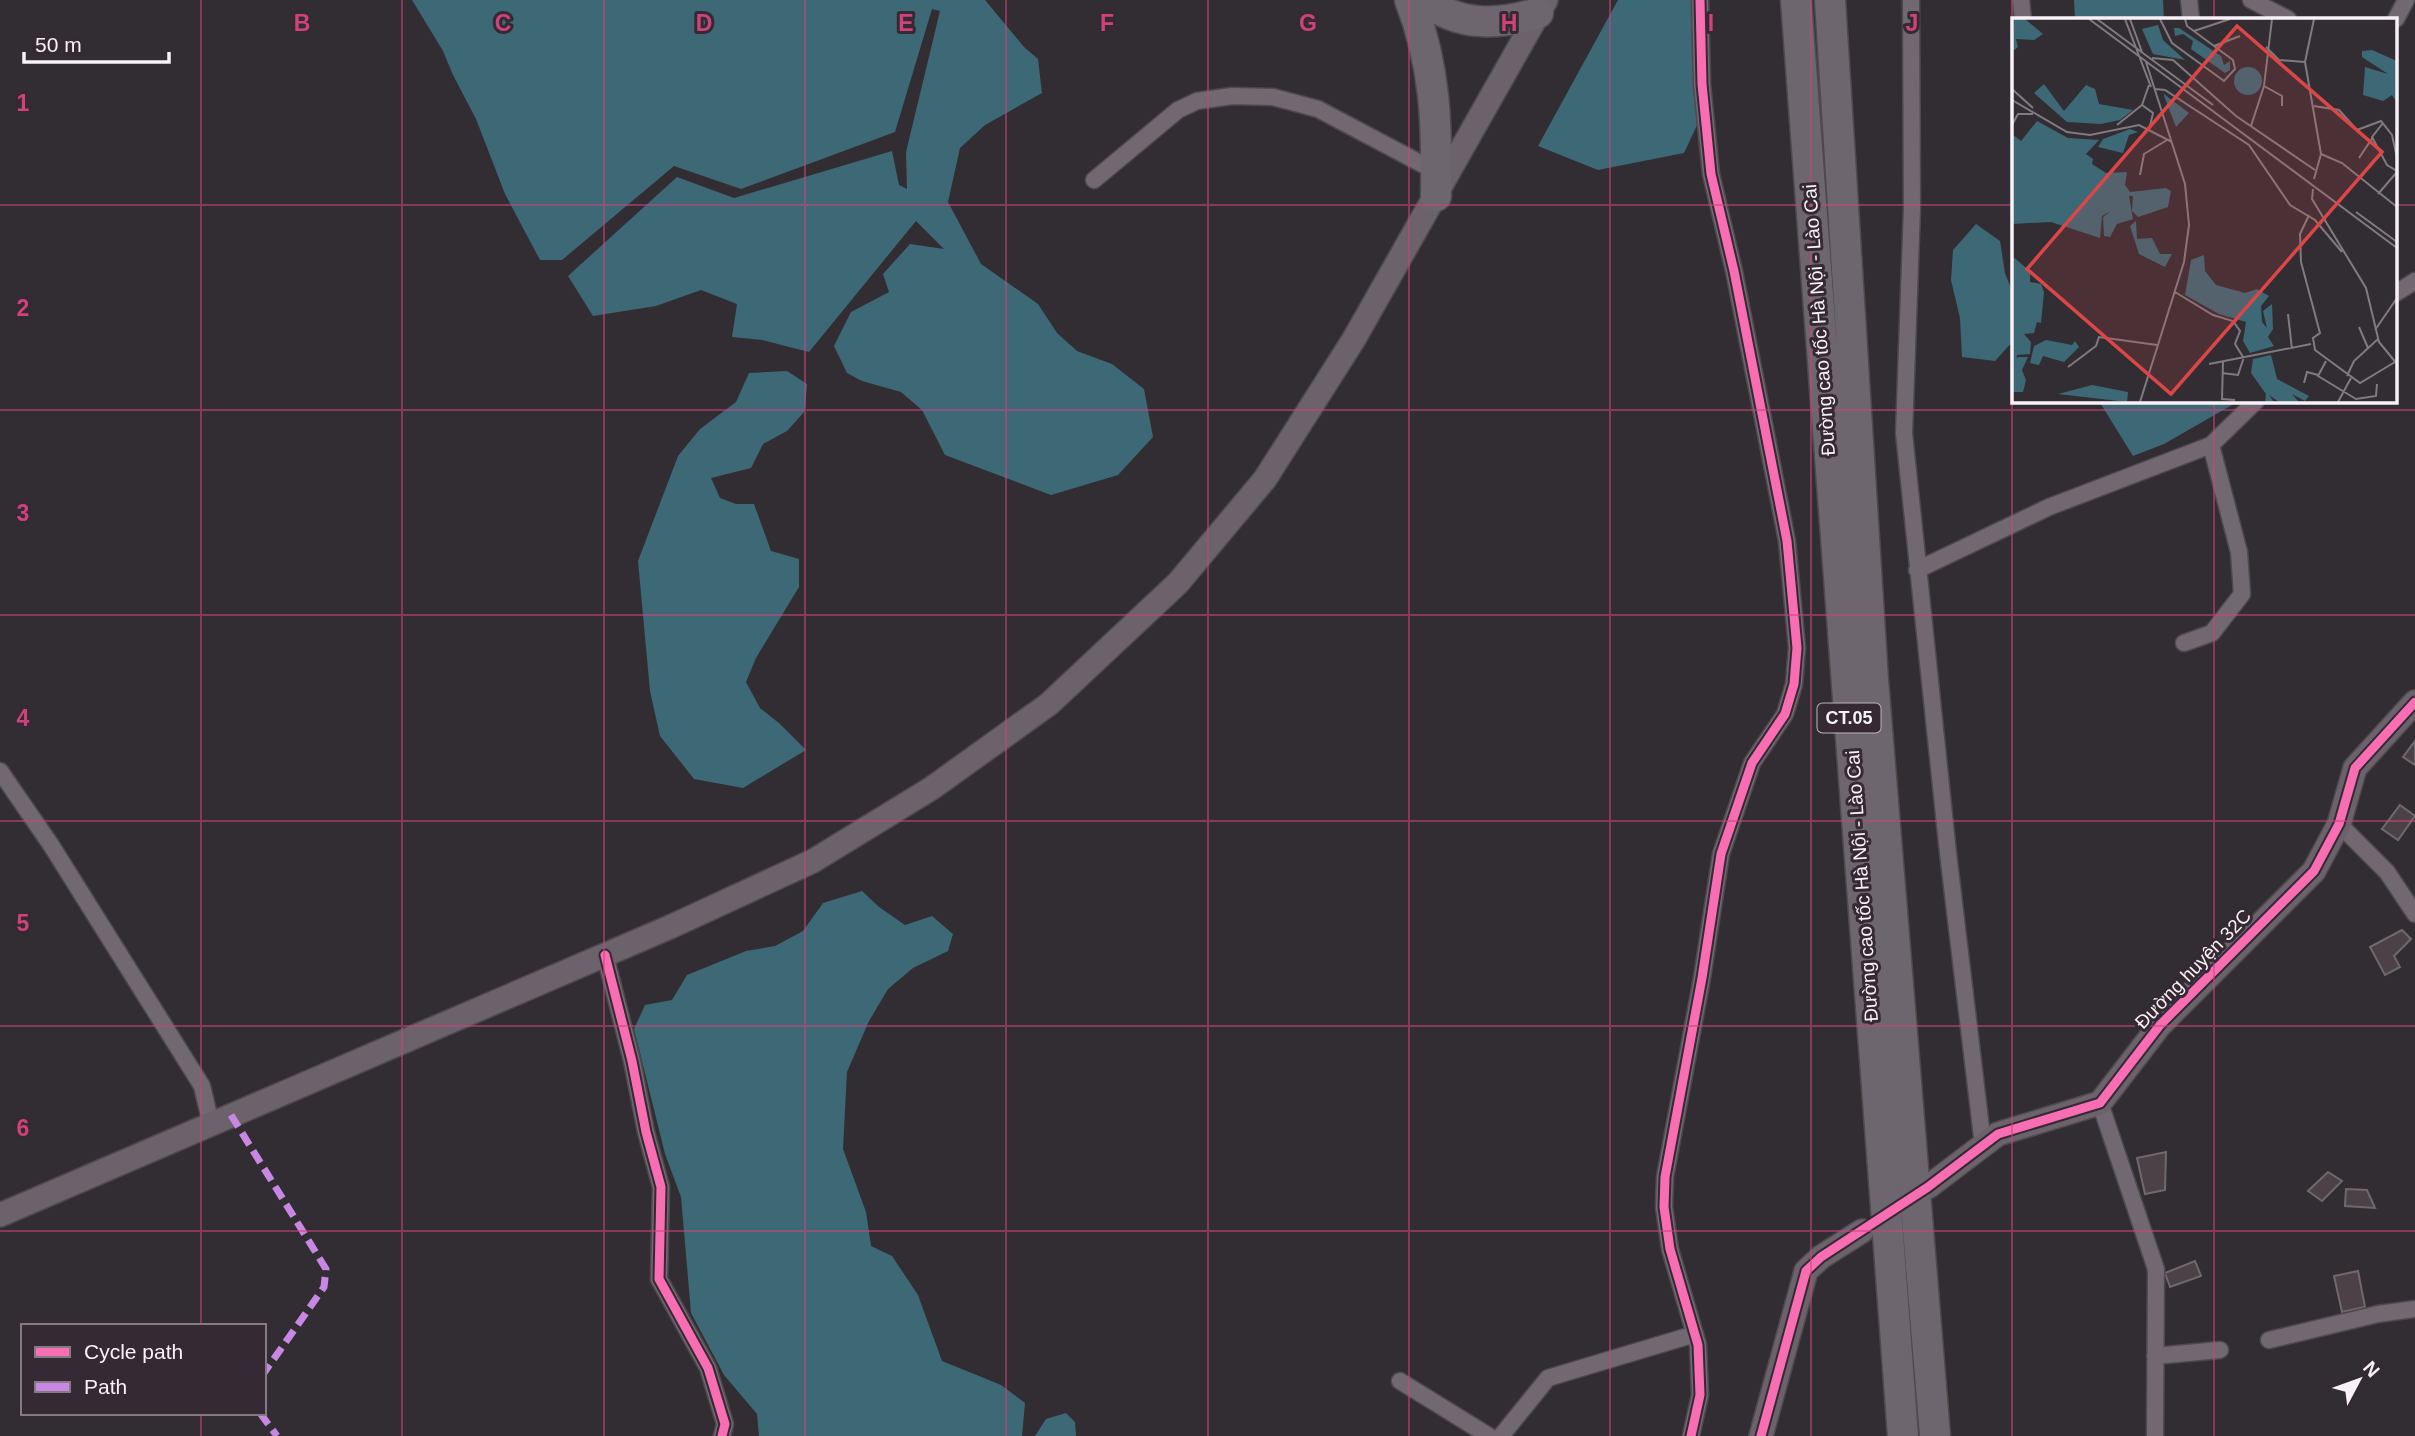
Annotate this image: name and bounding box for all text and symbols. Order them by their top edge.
text: B [294,10,310,36]
text: C [495,10,511,36]
text: D [696,10,712,36]
text: E [898,10,914,36]
text: F [1100,10,1114,36]
text: G [1299,10,1317,36]
text: H [1501,10,1517,36]
text: I [1708,10,1714,36]
text: J [1906,10,1918,36]
inset map [2012,18,2398,402]
scale bar [24,21,170,65]
text: 50 m [35,33,82,56]
text: 1 [17,90,30,116]
street label: Đường cao tốc Hà Nội - Lào Cai [1799,183,1839,457]
text: 2 [17,295,29,321]
text: 3 [17,500,29,526]
road number: CT.05 [1818,704,1881,732]
text: 4 [17,705,30,731]
street label: Đường cao tốc Hà Nội - Lào Cai [1842,749,1882,1023]
street label: Đường huyện 32C [2131,905,2255,1033]
text: 5 [17,910,30,936]
text: 6 [17,1115,29,1141]
legend [21,1324,266,1415]
text: Cycle path [84,1340,183,1363]
north arrow [2324,1345,2394,1415]
text: N [2359,1357,2384,1381]
text: Path [84,1375,127,1398]

